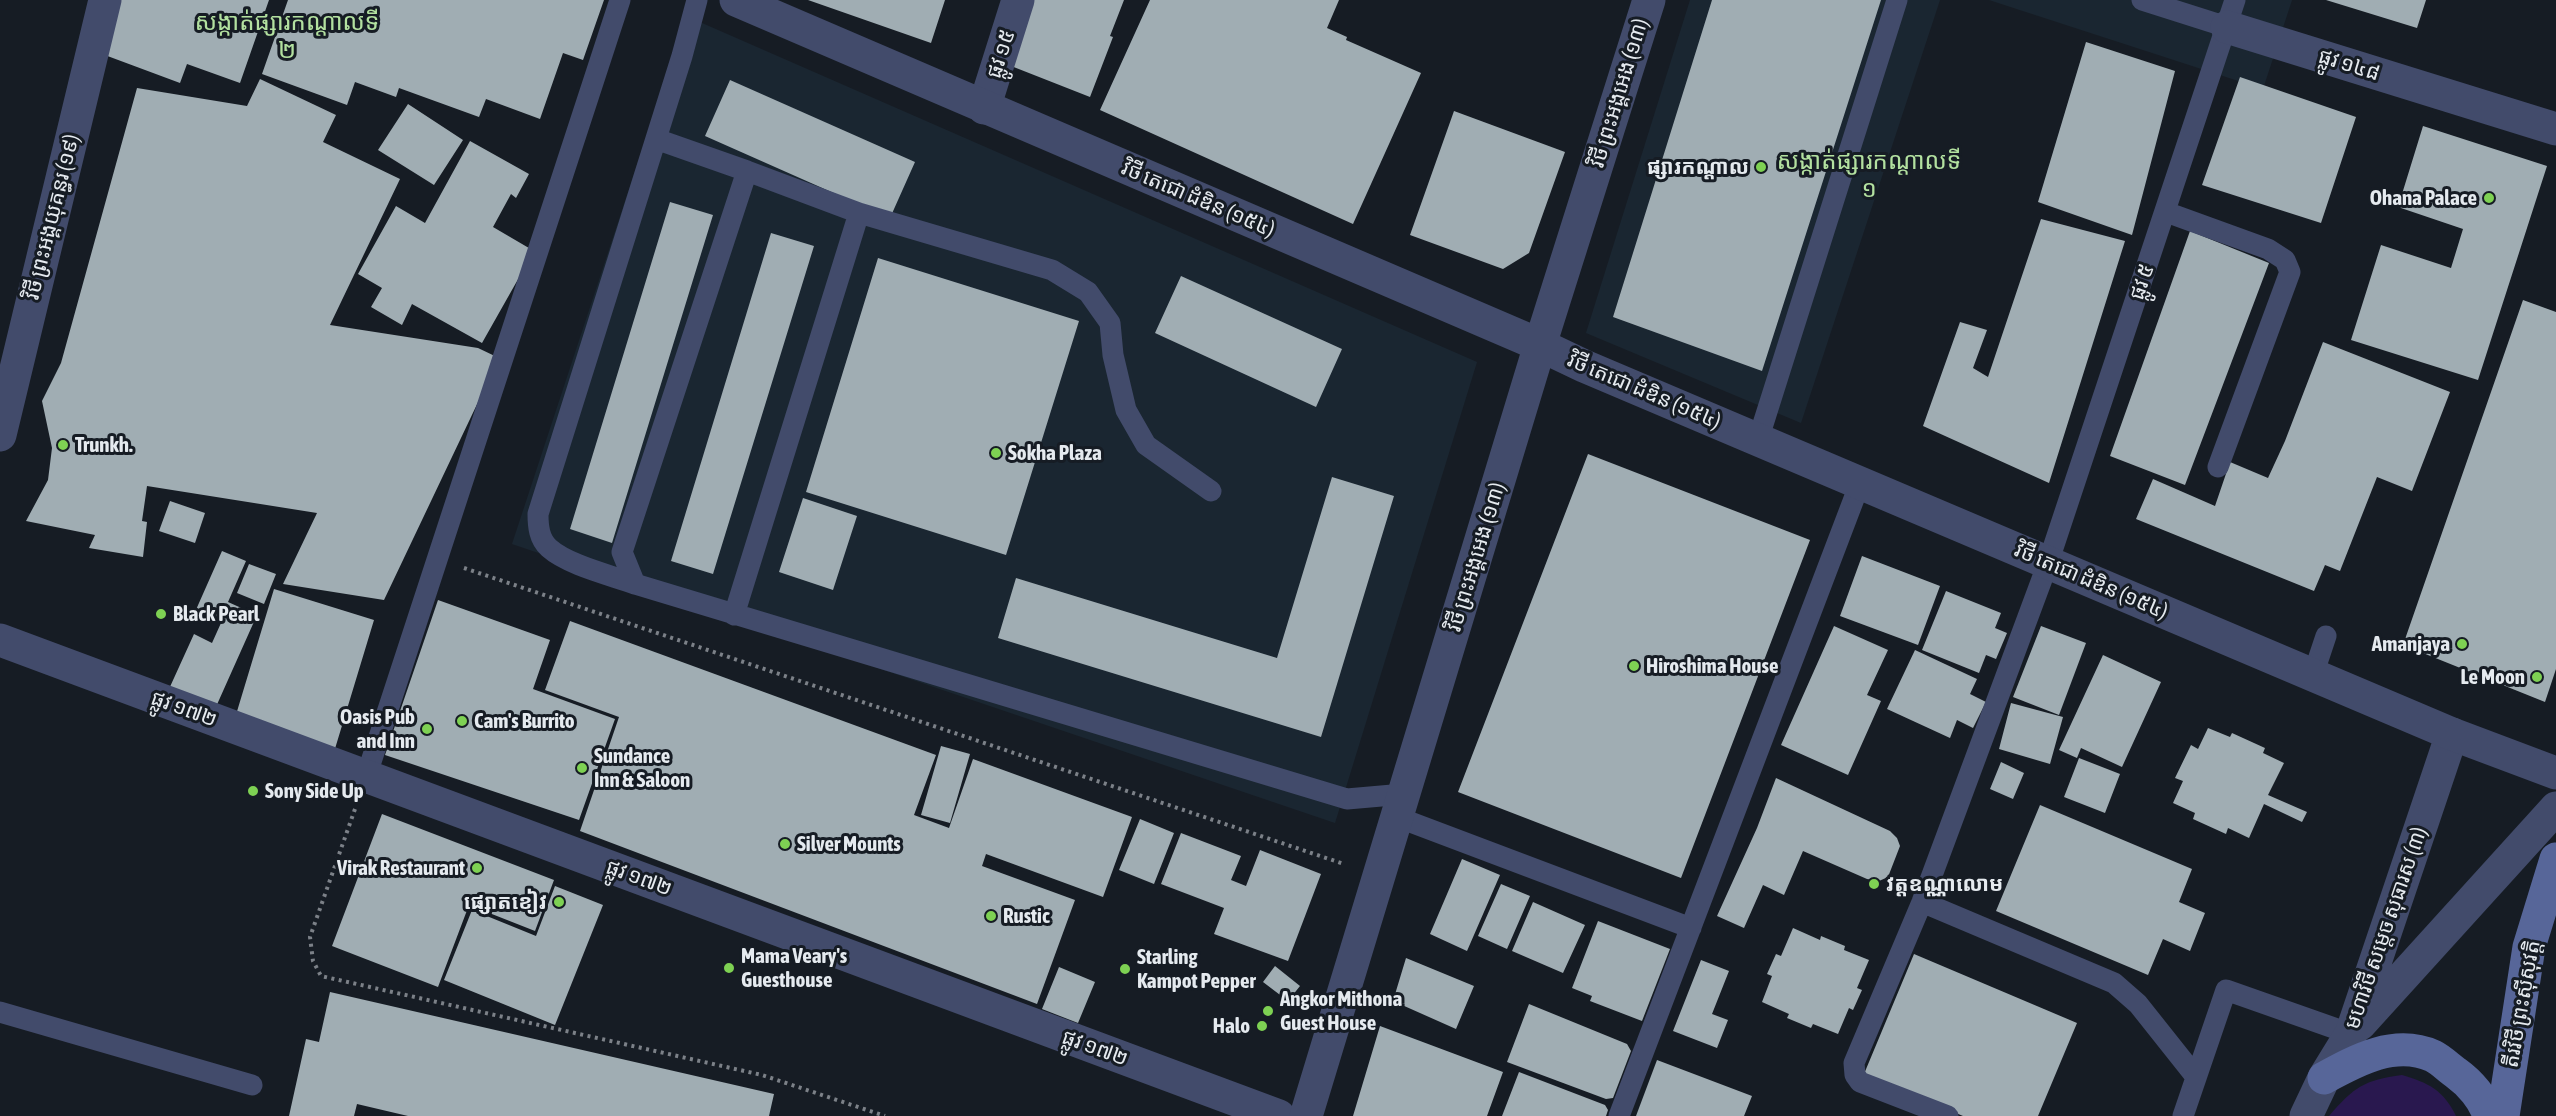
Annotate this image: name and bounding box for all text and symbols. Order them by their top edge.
district label: សង្កាត់ផ្សារកណ្ដាលទី ២ [195,8,379,64]
street label: វិថី ព្រះអង្គអេង (១៣) [1584,16,1654,170]
street label: ផ្លូវ ១៥ [981,26,1021,82]
street label: ផ្លូវ ១៤៨ [2315,44,2383,86]
street label: វិថី ព្រះអង្គយុគន្ធរ (១៩) [19,132,85,302]
district label: សង្កាត់ផ្សារកណ្ដាលទី ១ [1777,147,1961,203]
place label: ផ្សារកណ្ដាល [1647,154,1749,180]
street label: វិថី តេជោ ដំឌិន (១៥៤) [1118,155,1278,243]
marker: ផ្សារកណ្ដាល [1754,160,1768,174]
place label: Ohana Palace [2370,185,2477,211]
marker: Ohana Palace [2482,191,2496,205]
street label: ផ្លូវ ៥ [2124,261,2160,303]
street label: វិថី តេជោ ដំឌិន (១៥៤) [1564,347,1724,435]
place label: Trunkh. [75,432,133,458]
marker: Trunkh. [56,438,70,452]
place label: Sokha Plaza [1008,440,1102,466]
marker: Sokha Plaza [989,446,1003,460]
street label: វិថី ព្រះអង្គអេង (១៣) [1441,480,1511,634]
street label: វិថី តេជោ ដំឌិន (១៥៤) [2011,537,2171,625]
place label: Black Pearl [173,601,259,627]
marker: Black Pearl [154,607,168,621]
place label: Amanjaya [2372,631,2450,657]
marker: Amanjaya [2455,637,2469,651]
place label: Hiroshima House [1646,653,1778,679]
marker: Hiroshima House [1627,659,1641,673]
place label: Le Moon [2460,664,2525,690]
marker: Le Moon [2530,670,2544,684]
street label: ផ្លូវ ១៧២ [147,685,221,733]
place label: Oasis Pub and Inn [340,704,415,754]
place label: Cam's Burrito [474,708,575,734]
marker: Cam's Burrito [455,714,469,728]
marker: Oasis Pub and Inn [420,722,434,736]
place label: Sundance Inn & Saloon [594,743,690,793]
marker: Sundance Inn & Saloon [575,761,589,775]
place label: Sony Side Up [265,778,364,804]
marker: Sony Side Up [246,784,260,798]
street label: មហាវិថី សម្តេច សុធារស (៣) [2340,824,2432,1032]
place label: Silver Mounts [797,831,901,857]
marker: Silver Mounts [778,837,792,851]
street label: ផ្លូវ ១៧២ [602,854,676,902]
place label: Virak Restaurant [337,855,465,881]
marker: Virak Restaurant [470,861,484,875]
place label: វត្តឧណ្ណាលោម [1886,871,2003,897]
marker: វត្តឧណ្ណាលោម [1867,877,1881,891]
place label: ផ្សោតខៀវ [464,889,547,915]
marker: ផ្សោតខៀវ [552,895,566,909]
place label: Rustic [1003,903,1050,929]
marker: Rustic [984,909,998,923]
street label: តីរវិថី ព្រះស៊ីសុវត្តិ [2498,938,2546,1070]
place label: Mama Veary's Guesthouse [741,943,847,993]
place label: Starling Kampot Pepper [1137,944,1256,994]
marker: Mama Veary's Guesthouse [722,961,736,975]
marker: Starling Kampot Pepper [1118,962,1132,976]
place label: Angkor Mithona Guest House [1280,986,1402,1036]
marker: Angkor Mithona Guest House [1261,1004,1275,1018]
place label: Halo [1213,1013,1250,1039]
marker: Halo [1255,1019,1269,1033]
street label: ផ្លូវ ១៧២ [1058,1024,1132,1072]

